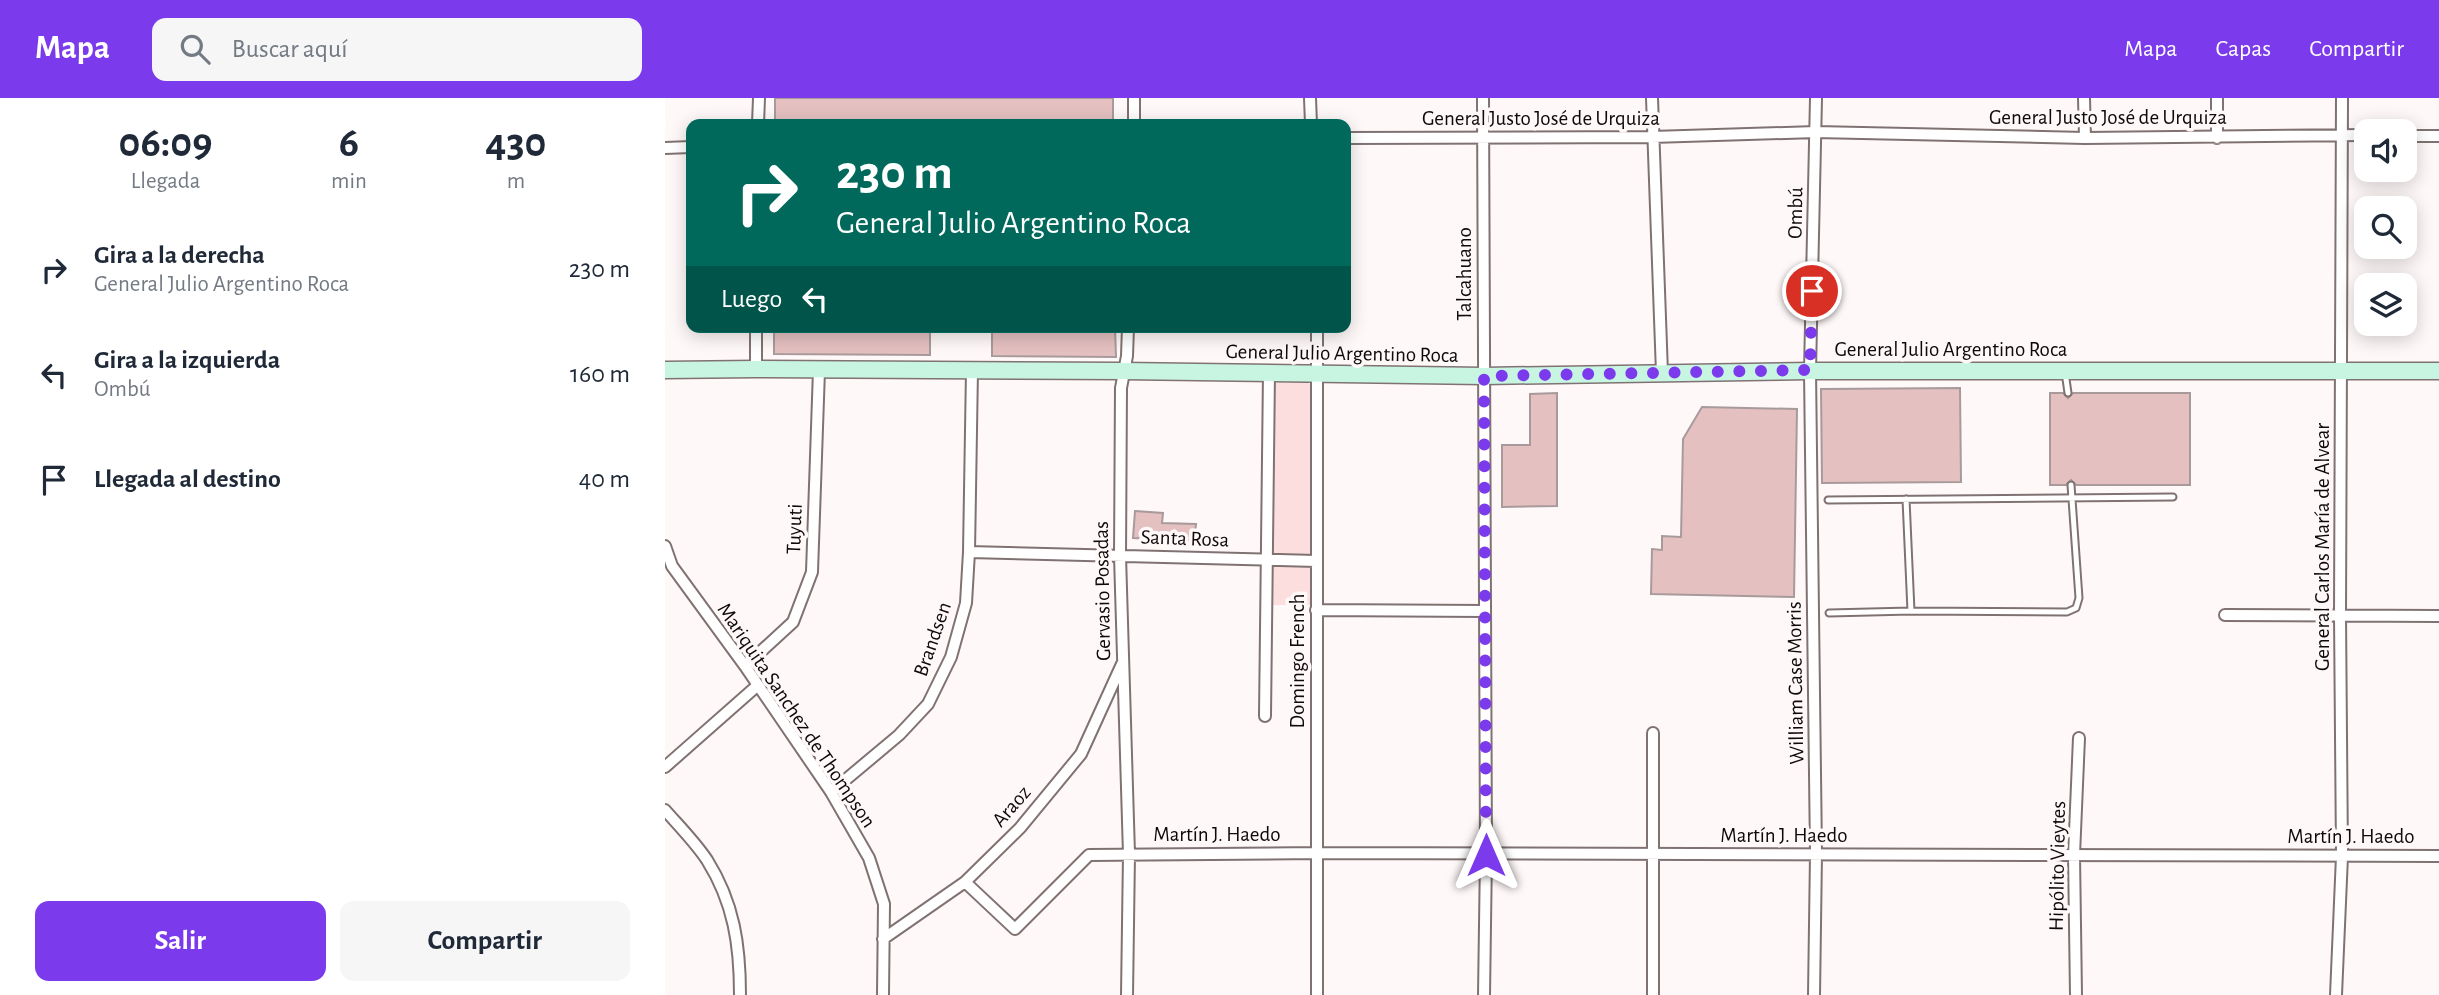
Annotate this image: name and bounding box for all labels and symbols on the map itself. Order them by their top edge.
street label: General Justo José de Urquiza [1989,107,2227,128]
street label: General Justo José de Urquiza [1422,108,1660,129]
street label: Ombú [1785,187,1806,239]
street label: Talcahuano [1454,227,1475,321]
pin [1782,261,1842,321]
street label: General Julio Argentino Roca [1835,339,2068,360]
street label: General Julio Argentino Roca [1225,341,1459,366]
street label: General Carlos María de Alvear [2312,423,2333,671]
street label: Tuyuti [783,503,806,555]
street label: Gervasio Posadas [1091,521,1114,661]
street label: Santa Rosa [1140,526,1230,551]
street label: Domingo French [1287,593,1308,729]
street label: Mariquita Sanchez de Thompson [713,599,880,831]
street label: Brandsen [910,599,955,679]
street label: William Case Morris [1784,601,1807,765]
street label: Araoz [988,782,1035,831]
street label: Hipólito Vieytes [2046,801,2069,931]
position arrow [1449,818,1523,892]
street label: Martín J. Haedo [1153,824,1281,845]
street label: Martín J. Haedo [1720,825,1848,846]
street label: Martín J. Haedo [2287,826,2415,847]

